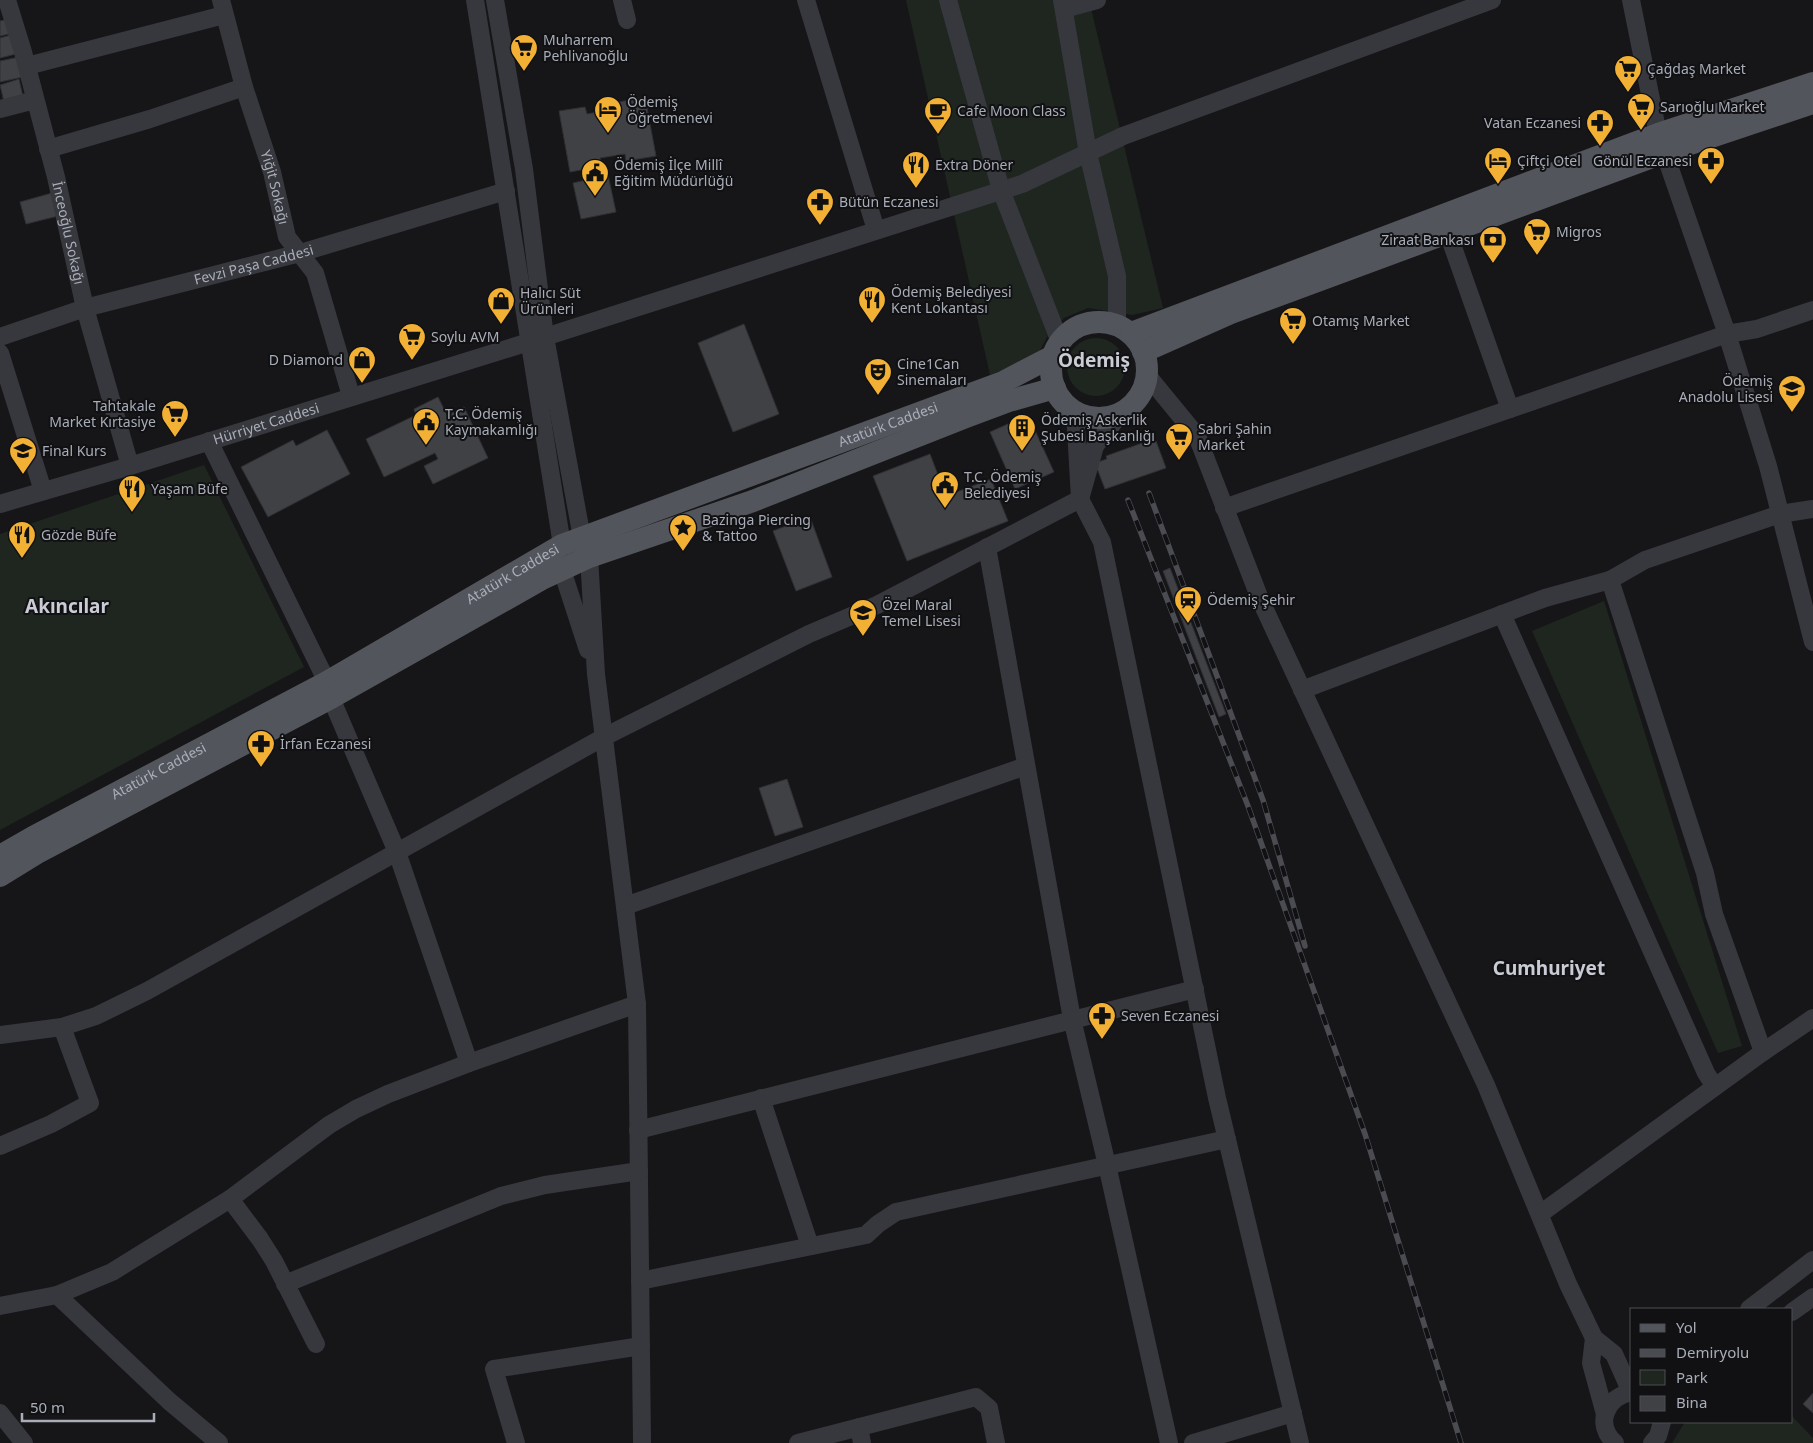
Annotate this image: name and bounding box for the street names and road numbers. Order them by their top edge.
street label: Yiğit Sokağı [256,147,294,226]
street label: İnceoğlu Sokağı [48,180,89,286]
street label: Fevzi Paşa Caddesi [192,240,316,289]
street label: Atatürk Caddesi [835,397,940,451]
street label: Hürriyet Caddesi [211,398,321,449]
street label: Atatürk Caddesi [462,539,562,608]
street label: Atatürk Caddesi [108,738,209,803]

